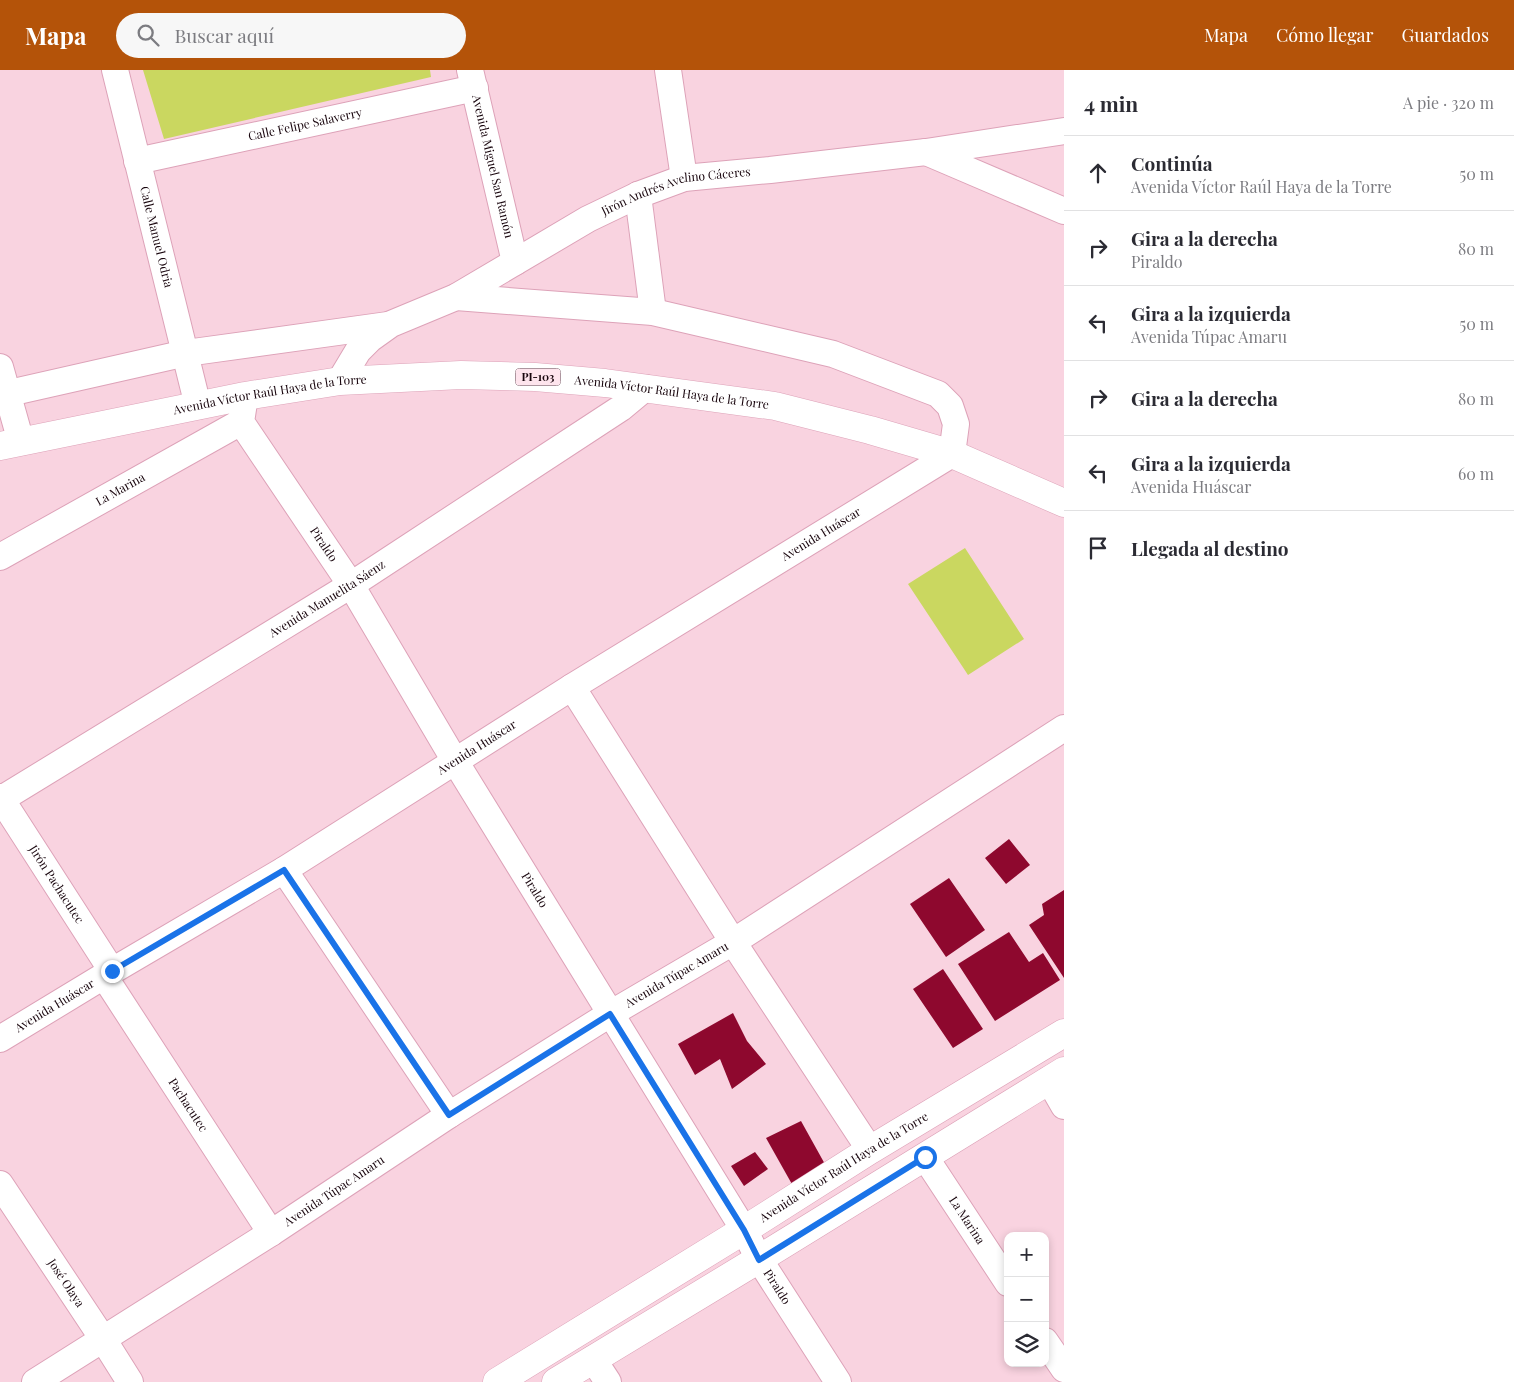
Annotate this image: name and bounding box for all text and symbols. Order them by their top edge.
search box [116,13,466,58]
text: Mapa [25,19,86,51]
icon: search [134,21,162,49]
text: Buscar aquí [174,22,274,48]
text: Mapa [1204,23,1248,47]
text: Cómo llegar [1276,23,1373,47]
text: Guardados [1401,23,1489,47]
text: 4 min [1084,89,1138,117]
street label: Avenida Miguel San Ramón [469,92,518,239]
text: A pie · 320 m [1403,92,1494,113]
street label: Calle Felipe Salaverry [246,104,363,144]
text: Continúa [1131,150,1213,176]
icon: ahead [1084,159,1112,187]
street label: Jirón Andrés Avelino Cáceres [597,163,751,219]
text: 50 m [1460,163,1494,184]
text: Avenida Víctor Raúl Haya de la Torre [1131,176,1392,197]
street label: Calle Manuel Odria [137,184,177,289]
text: Gira a la derecha [1131,225,1278,251]
icon: right [1084,234,1112,262]
text: 80 m [1458,238,1494,259]
text: Piraldo [1131,251,1183,272]
text: Gira a la izquierda [1131,300,1291,326]
icon: left [1084,309,1112,337]
text: 50 m [1460,313,1494,334]
text: Avenida Túpac Amaru [1131,326,1287,347]
road number: PI-103 [516,368,560,386]
street label: Avenida Víctor Raúl Haya de la Torre [171,371,367,418]
street label: Avenida Víctor Raúl Haya de la Torre [573,371,770,412]
icon: right [1084,384,1112,412]
text: Gira a la derecha [1131,385,1278,411]
text: 80 m [1458,388,1494,409]
text: Gira a la izquierda [1131,450,1291,476]
icon: left [1084,459,1112,487]
text: 60 m [1458,463,1494,484]
street label: La Marina [92,468,148,509]
text: Avenida Huáscar [1131,476,1251,497]
street label: Avenida Huáscar [777,503,864,564]
street label: Piraldo [307,523,342,565]
icon: arrive [1084,534,1112,562]
text: Llegada al destino [1131,535,1289,561]
street label: Avenida Manuelita Sáenz [265,556,388,641]
street label: Avenida Huáscar [433,715,519,778]
street label: Jirón Pachacutec [25,841,88,926]
street label: Piraldo [518,869,553,911]
street label: Avenida Túpac Amaru [621,938,731,1011]
route end [101,960,124,983]
street label: Avenida Huáscar [11,974,98,1036]
street label: Pachacutec [165,1075,212,1135]
street label: Avenida Víctor Raúl Haya de la Torre [755,1108,931,1226]
route start [914,1146,937,1169]
street label: Avenida Túpac Amaru [280,1151,387,1230]
street label: La Marina [946,1193,989,1247]
map controls [1004,1232,1049,1367]
button: + [1004,1232,1049,1277]
street label: José Olaya [44,1254,89,1310]
street label: Piraldo [761,1266,795,1307]
button: − [1004,1277,1049,1322]
button: layers [1004,1322,1049,1367]

